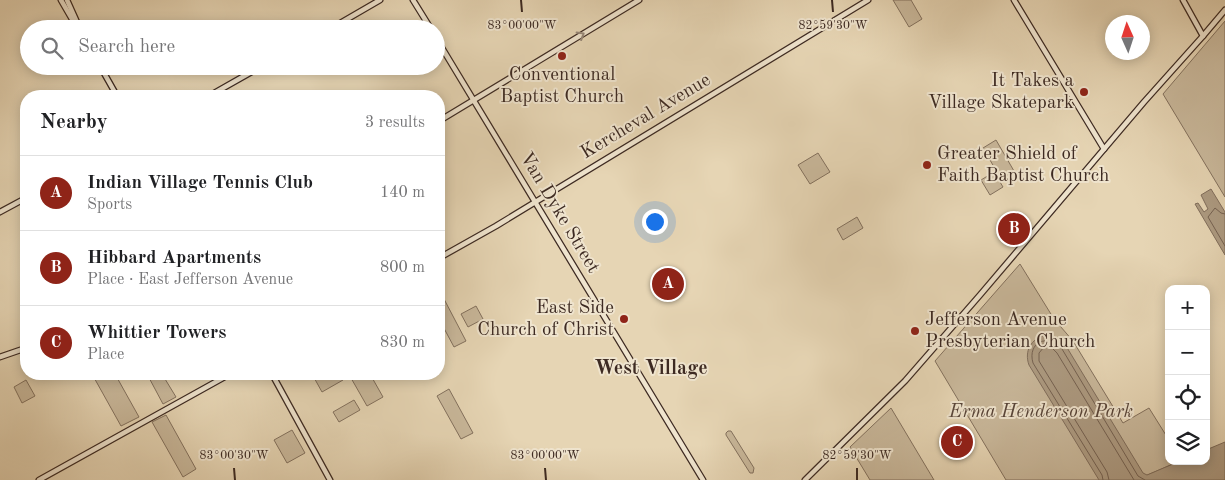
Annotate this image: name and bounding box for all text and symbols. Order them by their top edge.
north arrow [1105,15,1150,60]
text: 82°59'30"W [798,19,868,32]
search box [20,20,445,75]
text: 83°00'00"W [487,20,557,32]
one-way arrow [575,32,584,42]
icon: search [38,34,66,62]
text: Search here [78,38,175,57]
marker: Conventional Baptist Church [556,50,568,62]
place label: Conventional Baptist Church [500,66,624,107]
street label: Kercheval Avenue [578,71,714,163]
place label: It Takes a Village Skatepark [928,72,1075,113]
marker: It Takes a Village Skatepark [1078,86,1090,98]
text: Nearby [40,112,108,133]
text: 3 results [365,115,425,131]
place label: Greater Shield of Faith Baptist Church [937,145,1109,186]
street label: Van Dyke Street [516,149,602,277]
marker: Greater Shield of Faith Baptist Church [921,159,933,171]
text: Indian Village Tennis Club [87,174,313,193]
text: A [50,185,62,201]
text: 140 m [380,185,425,201]
text: Sports [87,197,132,213]
your location [642,209,668,235]
pin: B [998,210,1030,248]
text: Hibbard Apartments [87,249,261,268]
text: B [50,260,62,276]
text: 800 m [380,260,425,276]
pin: A [652,265,684,303]
text: Place · East Jefferson Avenue [87,272,293,288]
map controls [1165,285,1210,465]
button: + [1165,285,1210,330]
place label: East Side Church of Christ [477,299,614,340]
place label: Jefferson Avenue Presbyterian Church [925,311,1095,352]
marker: East Side Church of Christ [618,313,630,325]
text: Whittier Towers [87,324,226,343]
marker: Jefferson Avenue Presbyterian Church [909,325,921,337]
button: − [1165,330,1210,375]
text: C [51,335,61,351]
text: 830 m [380,335,425,351]
text: Place [87,347,124,363]
district label: West Village [594,359,708,379]
button: locate [1165,375,1210,420]
park label: Erma Henderson Park [948,403,1133,422]
button: layers [1165,420,1210,465]
pin: C [941,423,973,461]
text: 82°59'30"W [822,449,892,462]
text: 83°00'30"W [199,450,269,462]
text: 83°00'00"W [510,450,580,462]

